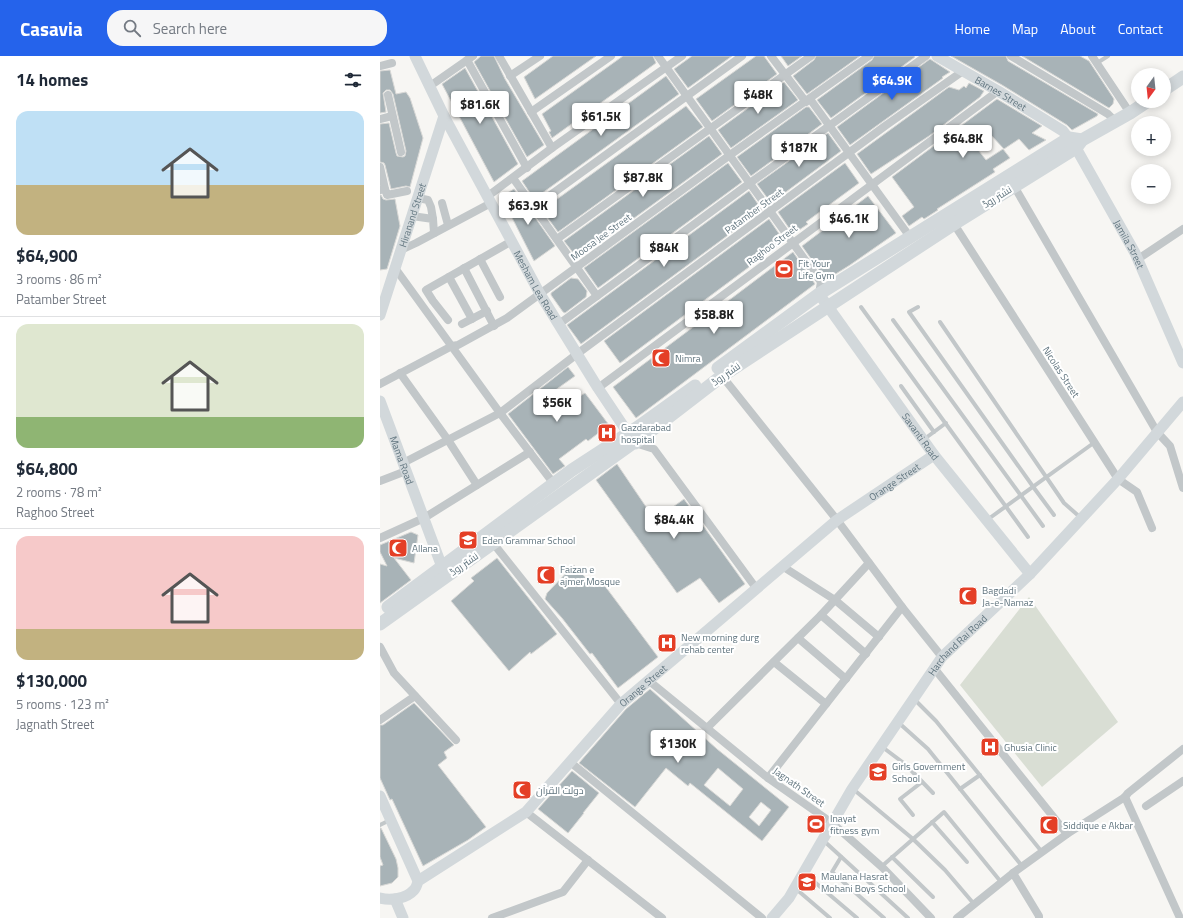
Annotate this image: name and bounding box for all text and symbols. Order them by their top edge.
search box [107,10,387,46]
text: Casavia [20,14,83,43]
icon: search [121,17,143,39]
text: Search here [153,17,227,40]
text: Home [955,18,990,39]
text: Map [1012,18,1038,39]
text: About [1060,18,1096,39]
text: Contact [1118,18,1163,39]
text: 14 homes [16,67,88,93]
pin: $64.9K [859,67,925,101]
north arrow [1131,68,1171,108]
map controls [1131,68,1171,204]
icon: filters [342,69,364,91]
text: $64.9K [872,70,912,90]
street label: Barnes Street [972,72,1030,115]
pin: $48K [734,81,782,115]
text: $48K [743,84,773,104]
pin: $81.6K [447,91,513,125]
text: $81.6K [460,94,500,114]
pin: $61.5K [568,103,634,137]
text: $61.5K [581,106,621,126]
button: + [1131,116,1171,156]
pin: $64.8K [930,125,996,159]
text: $64.8K [943,128,983,148]
pin: $187K [771,134,827,168]
icon: home [154,137,226,209]
text: $187K [781,137,817,157]
pin: $87.8K [610,164,676,198]
button: − [1131,164,1171,204]
text: $87.8K [623,167,663,187]
street label: Hiranand Street [395,181,430,249]
street label: نشتر روڈ [979,182,1015,212]
street label: Patamber Street [721,184,787,238]
pin: $63.9K [495,192,561,226]
text: $63.9K [508,195,548,215]
pin: $46.1K [816,205,882,239]
text: $46.1K [829,208,869,228]
street label: Moosa Jee Street [568,210,635,264]
street label: Jamila Street [1110,217,1149,272]
street label: Raghoo Street [743,221,801,269]
pin: $84K [640,234,688,268]
text: $84K [649,237,679,257]
text: $64,900 [16,243,78,269]
street label: Mesham Lea Road [510,248,562,323]
place label: Fit Your Life Gym [798,256,835,283]
sports icon: Fit Your Life Gym [773,258,795,280]
text: 3 rooms · 86 m² [16,269,102,289]
text: Patamber Street [16,289,106,309]
pin: $58.8K [681,301,747,335]
text: $58.8K [694,304,734,324]
street label: Nicolas Street [1039,343,1083,401]
mosque icon: Nimra [650,347,672,369]
icon: home [154,350,226,422]
place label: Nimra [675,351,701,366]
street label: نشتر روڈ [708,359,744,389]
pin: $56K [533,389,581,423]
text: $56K [542,392,572,412]
street label: Savanti Road [899,410,943,463]
place label: Gazdarabad hospital [621,420,671,447]
hospital icon: Gazdarabad hospital [596,422,618,444]
street label: Mama Road [386,434,418,486]
text: $64,800 [16,456,78,482]
street label: Orange Street [866,459,923,504]
text: 2 rooms · 78 m² [16,482,102,502]
text: Raghoo Street [16,502,94,522]
pin: $84.4K [641,506,707,540]
text: $84.4K [654,509,694,529]
school or university icon: Eden Grammar School [457,529,479,551]
place label: Eden Grammar School [482,533,575,548]
mosque icon: Allana [387,537,409,559]
place label: Allana [412,541,438,556]
street label: نشتر روڈ [446,549,482,579]
icon: home [154,562,226,634]
place label: Faizan e ajmer Mosque [560,562,620,589]
mosque icon: Faizan e ajmer Mosque [535,564,557,586]
place label: Bagdadi Ja-e-Namaz [982,583,1034,610]
mosque icon: Bagdadi Ja-e-Namaz [957,585,979,607]
street label: Harchand Rai Road [924,611,990,679]
place label: New morning durg rehab center [681,630,759,657]
hospital icon: New morning durg rehab center [656,632,678,654]
street label: Orange Street [616,660,670,710]
text: $130,000 [16,668,87,694]
text: 5 rooms · 123 m² [16,694,109,714]
text: Jagnath Street [16,714,94,734]
pin: $130K [650,730,706,764]
text: $130K [660,733,696,753]
hospital icon: Ghusia Clinic [979,736,1001,758]
place label: Ghusia Clinic [1004,740,1057,755]
place label: Girls Government School [892,759,966,786]
school or university icon: Girls Government School [867,761,889,783]
street label: Jagnath Street [770,764,828,811]
mosque icon: دولت القرآن [511,779,533,801]
place label: دولت القرآن [536,783,584,798]
place label: Inayat fitness gym [830,811,879,838]
sports icon: Inayat fitness gym [805,813,827,835]
mosque icon: Siddique e Akbar [1038,814,1060,836]
place label: Siddique e Akbar [1063,818,1133,833]
place label: Maulana Hasrat Mohani Boys School [821,869,906,896]
school or university icon: Maulana Hasrat Mohani Boys School [796,871,818,893]

